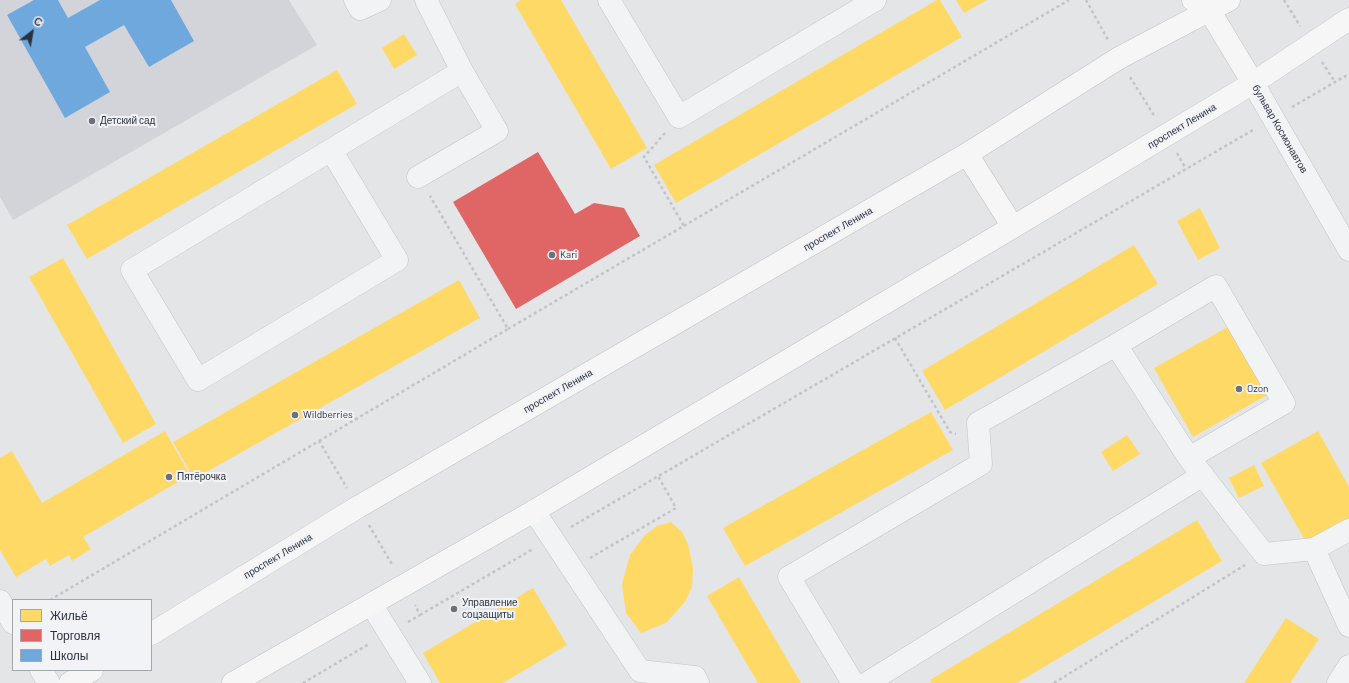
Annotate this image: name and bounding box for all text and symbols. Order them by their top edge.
north arrow [12,12,52,52]
text: С [32,14,45,29]
street label: бульвар Космонавтов [1250,83,1310,175]
street label: проспект Ленина [1146,101,1218,151]
place label: Детский сад [100,115,155,127]
marker: Детский сад [87,116,97,126]
street label: проспект Ленина [801,204,875,254]
place label: Kari [560,249,577,261]
marker: Kari [547,250,557,260]
street label: проспект Ленина [521,366,595,416]
place label: Ozon [1247,383,1269,395]
marker: Ozon [1234,384,1244,394]
place label: Wildberries [303,409,353,421]
marker: Wildberries [290,410,300,420]
place label: Пятёрочка [177,471,226,483]
marker: Пятёрочка [164,472,174,482]
street label: проспект Ленина [242,531,314,581]
place label: Управление соцзащиты [462,597,518,620]
legend [12,599,152,671]
marker: Управление соцзащиты [449,604,459,614]
text: Жильё [50,608,88,622]
text: Торговля [50,628,100,642]
text: Школы [50,648,88,662]

